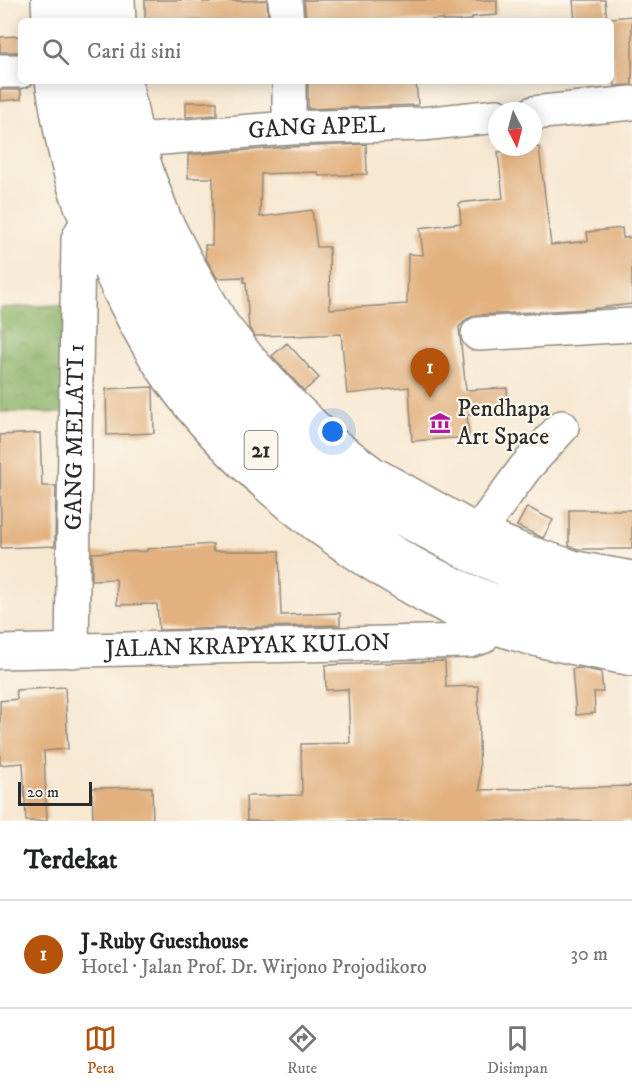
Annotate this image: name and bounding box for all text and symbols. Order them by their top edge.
search box [18,18,614,84]
icon: search [39,35,72,68]
text: Cari di sini [87,38,181,65]
north arrow [488,102,542,156]
street label: GANG APEL [247,110,385,146]
street label: GANG MELATI 1 [59,343,91,531]
pin: 1 [410,348,450,398]
place label: Pendhapa Art Space [457,394,551,452]
museum icon: Pendhapa Art Space [428,411,452,435]
your location [318,417,347,446]
road number: 21 [244,431,278,469]
street label: JALAN KRAPYAK KULON [103,628,391,665]
scale bar [18,779,92,806]
text: 20 m [27,782,59,802]
text: Terdekat [24,844,117,877]
text: J-Ruby Guesthouse [81,928,248,955]
text: 1 [40,942,47,967]
text: 30 m [570,942,608,967]
text: Hotel · Jalan Prof. Dr. Wirjono Projodikoro [81,955,427,980]
tab: Peta [84,1022,117,1078]
tab: Rute [286,1022,319,1078]
tab: Disimpan [487,1022,548,1078]

